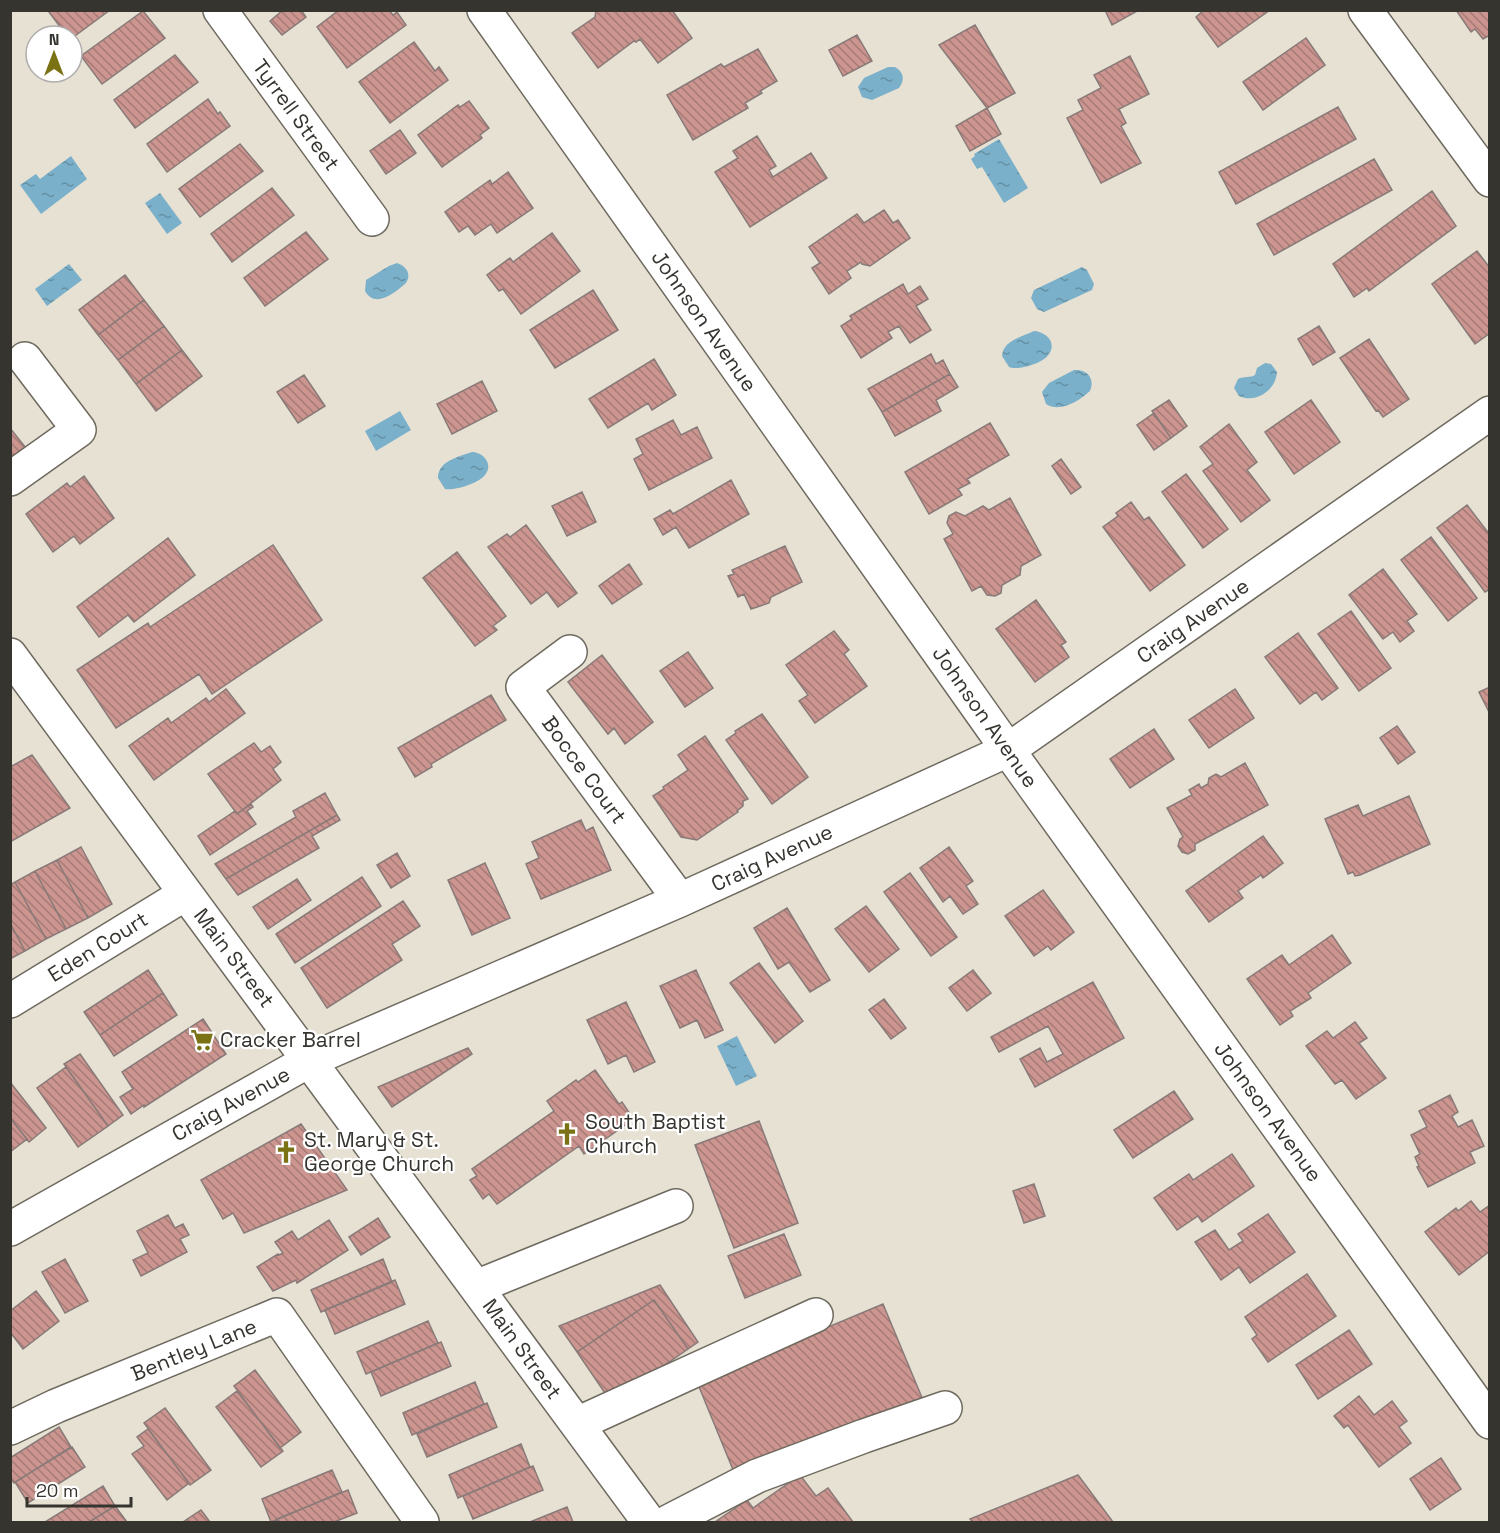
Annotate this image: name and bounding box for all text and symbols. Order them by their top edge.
north arrow [24,24,84,84]
text: N [49,29,59,50]
street label: Tyrrell Street [247,54,346,176]
street label: Johnson Avenue [646,245,763,397]
street label: Craig Avenue [1131,572,1254,669]
street label: Johnson Avenue [927,641,1044,793]
street label: Bocce Court [536,711,633,829]
street label: Craig Avenue [707,818,837,897]
street label: Main Street [188,903,281,1013]
street label: Eden Court [43,905,153,988]
place label: Cracker Barrel [220,1026,361,1053]
supermarket icon: Cracker Barrel [189,1027,215,1053]
street label: Johnson Avenue [1208,1036,1328,1187]
street label: Craig Avenue [167,1060,295,1147]
place label: South Baptist Church [585,1108,726,1159]
church icon: South Baptist Church [554,1121,580,1147]
place label: St. Mary & St. George Church [304,1126,454,1177]
church icon: St. Mary & St. George Church [273,1139,299,1165]
street label: Main Street [477,1293,568,1404]
street label: Bentley Lane [127,1312,261,1387]
scale bar [27,1470,130,1508]
text: 20 m [36,1479,79,1502]

